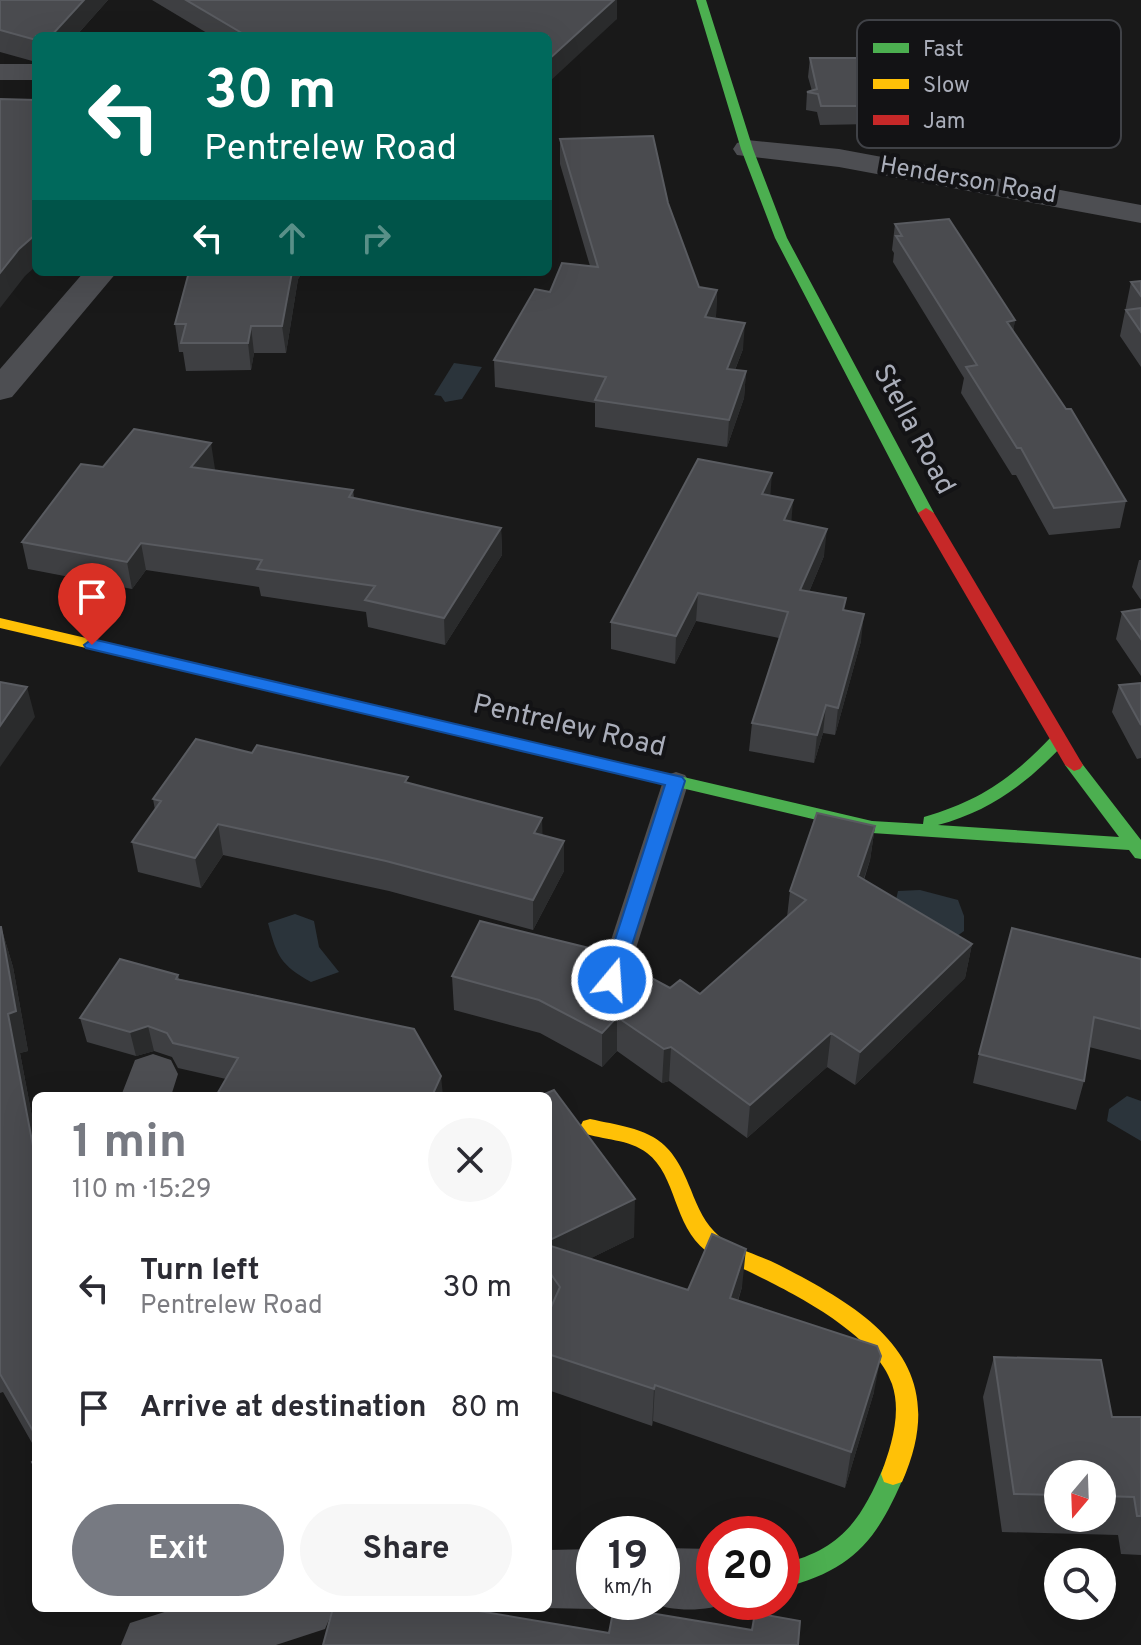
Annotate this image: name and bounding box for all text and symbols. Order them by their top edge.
legend [857,20,1121,148]
text: Fast [923,37,964,64]
text: 30 m [204,58,337,128]
icon: left [72,64,176,168]
text: Slow [923,73,970,100]
text: Jam [923,109,966,136]
text: Pentrelew Road [204,127,457,173]
street label: Henderson Road [877,151,1059,211]
icon: left [186,216,230,260]
icon: ahead [270,216,314,260]
icon: right [354,216,398,260]
street label: Stella Road [864,359,962,501]
pin [58,563,126,645]
icon: arrive [70,575,114,619]
street label: Pentrelew Road [469,687,669,767]
position arrow [570,938,654,1022]
text: 1 min [72,1114,187,1174]
button: close [428,1118,512,1202]
text: 110 m · 15:29 [72,1174,212,1207]
text: Turn left [140,1253,260,1290]
icon: left [72,1266,116,1310]
text: 30 m [443,1270,512,1307]
text: Pentrelew Road [140,1290,323,1323]
icon: arrive [72,1386,116,1430]
text: Arrive at destination [140,1390,426,1427]
text: 80 m [450,1390,520,1427]
north arrow [1044,1460,1116,1532]
map controls [1044,1460,1116,1620]
button: Exit [72,1504,284,1596]
button: Share [300,1504,512,1596]
speed limit sign: 20 [696,1516,800,1620]
text: 19 [608,1533,648,1583]
button: search [1044,1548,1116,1620]
text: km/h [604,1575,652,1601]

